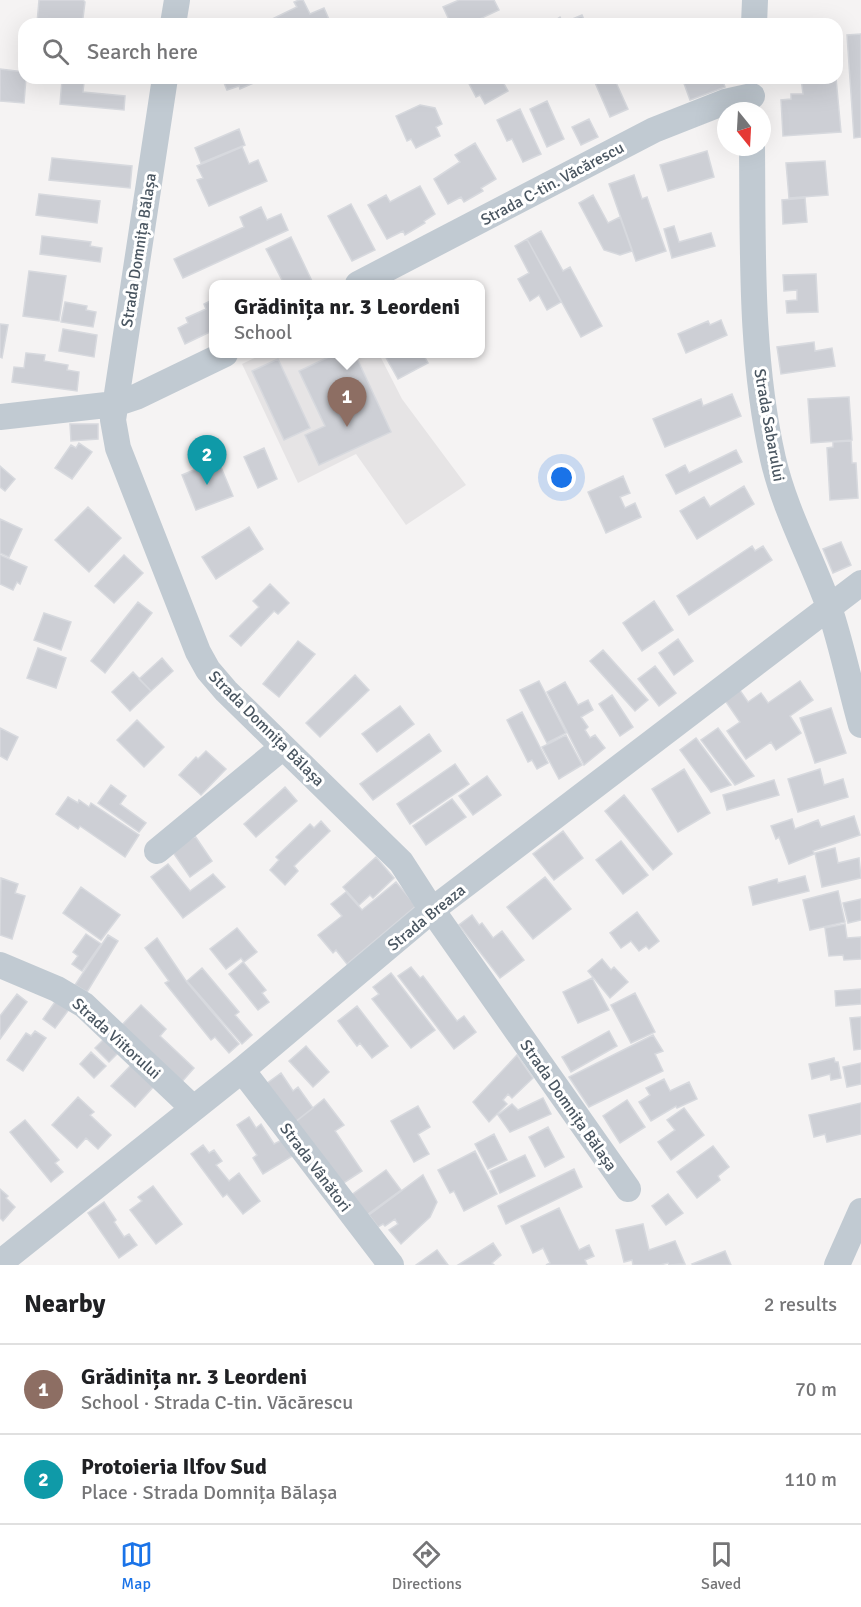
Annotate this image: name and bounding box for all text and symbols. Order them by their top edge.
search box [18,18,843,84]
icon: search [39,35,72,68]
text: Search here [87,38,198,65]
north arrow [717,102,771,156]
street label: Strada C-tin. Văcărescu [477,138,628,230]
street label: Strada Domnița Bălașa [117,172,161,329]
popup [209,280,485,358]
text: Grădinița nr. 3 Leordeni [234,293,460,320]
text: School [234,320,292,345]
street label: Strada Sabarului [749,367,789,483]
pin: 1 [328,378,366,427]
pin: 2 [188,436,226,485]
your location [547,463,576,492]
street label: Strada Domnița Bălașa [204,667,328,791]
street label: Strada Breaza [383,880,470,955]
street label: Strada Viitorului [68,994,165,1084]
street label: Strada Domnița Bălașa [515,1036,621,1175]
street label: Strada Vânători [275,1119,355,1216]
text: Nearby [24,1288,105,1320]
text: 2 results [764,1292,837,1317]
text: Grădinița nr. 3 Leordeni [81,1363,307,1390]
text: 1 [38,1377,49,1402]
text: 70 m [795,1377,837,1402]
text: School · Strada C-tin. Văcărescu [81,1390,353,1415]
text: Protoieria Ilfov Sud [81,1453,267,1480]
text: 2 [38,1467,49,1492]
text: 110 m [784,1467,837,1492]
text: Place · Strada Domnița Bălașa [81,1480,337,1505]
tab: Map [120,1538,153,1594]
tab: Directions [392,1538,462,1594]
tab: Saved [701,1538,741,1594]

